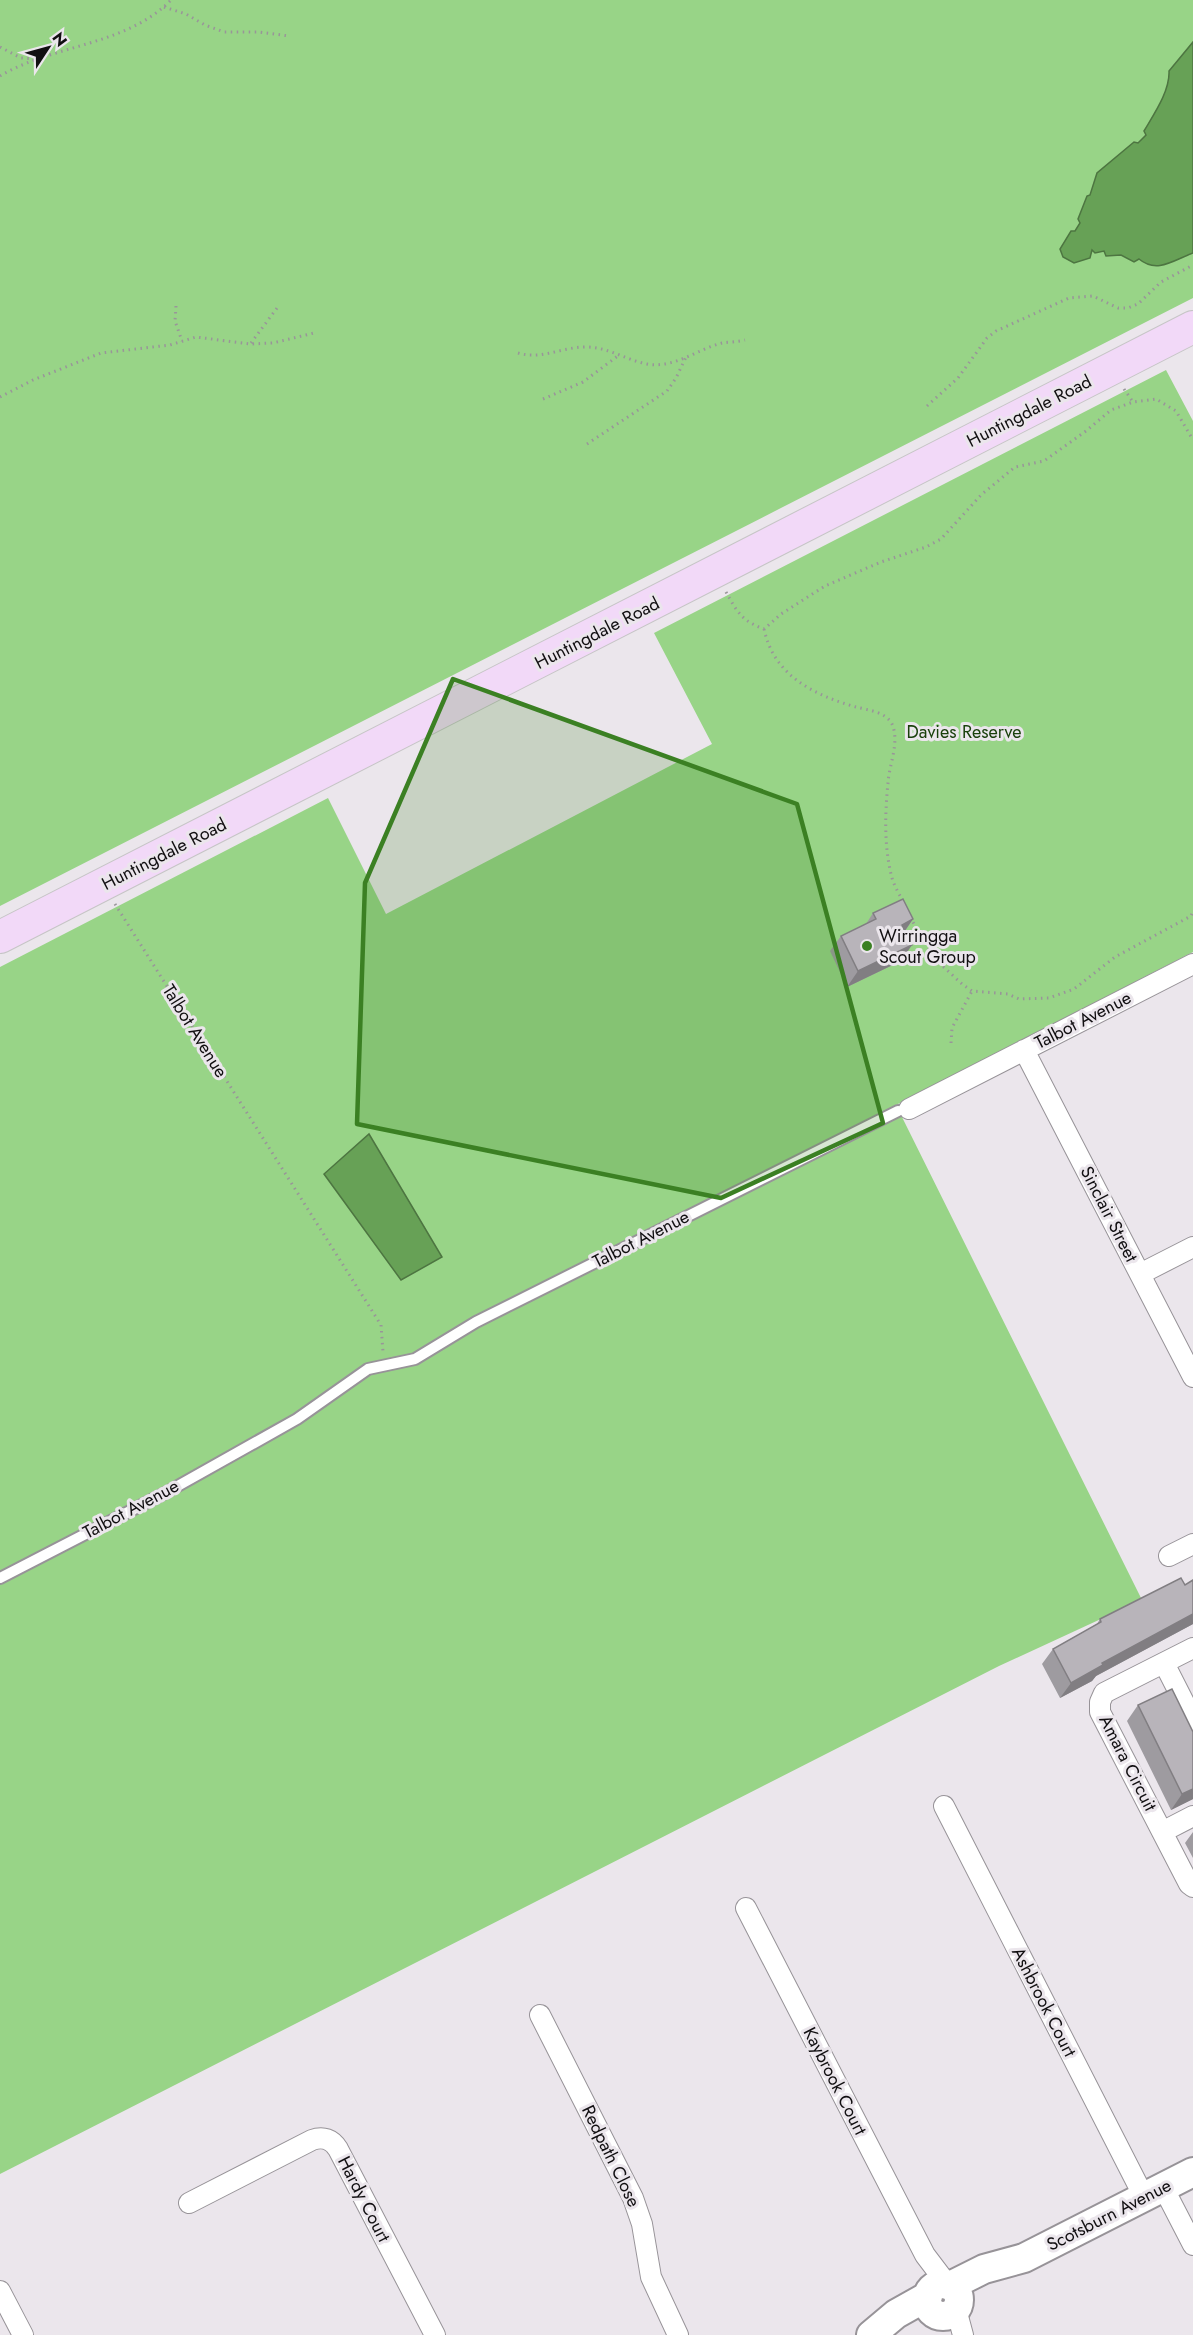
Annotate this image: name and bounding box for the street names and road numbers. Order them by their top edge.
street label: Huntingdale Road [962,368,1096,454]
street label: Huntingdale Road [530,590,664,676]
street label: Huntingdale Road [97,811,231,897]
street label: Talbot Avenue [156,979,234,1083]
street label: Talbot Avenue [1030,985,1136,1055]
street label: Sinclair Street [1074,1161,1145,1267]
street label: Talbot Avenue [588,1204,694,1274]
street label: Talbot Avenue [78,1473,184,1545]
street label: Amara Circuit [1093,1710,1164,1816]
street label: Ashbrook Court [1005,1943,1083,2062]
street label: Kaybrook Court [797,2023,874,2140]
street label: Redpath Close [575,2101,647,2211]
street label: Hardy Court [331,2151,397,2247]
street label: Scotsburn Avenue [1042,2172,1176,2258]

